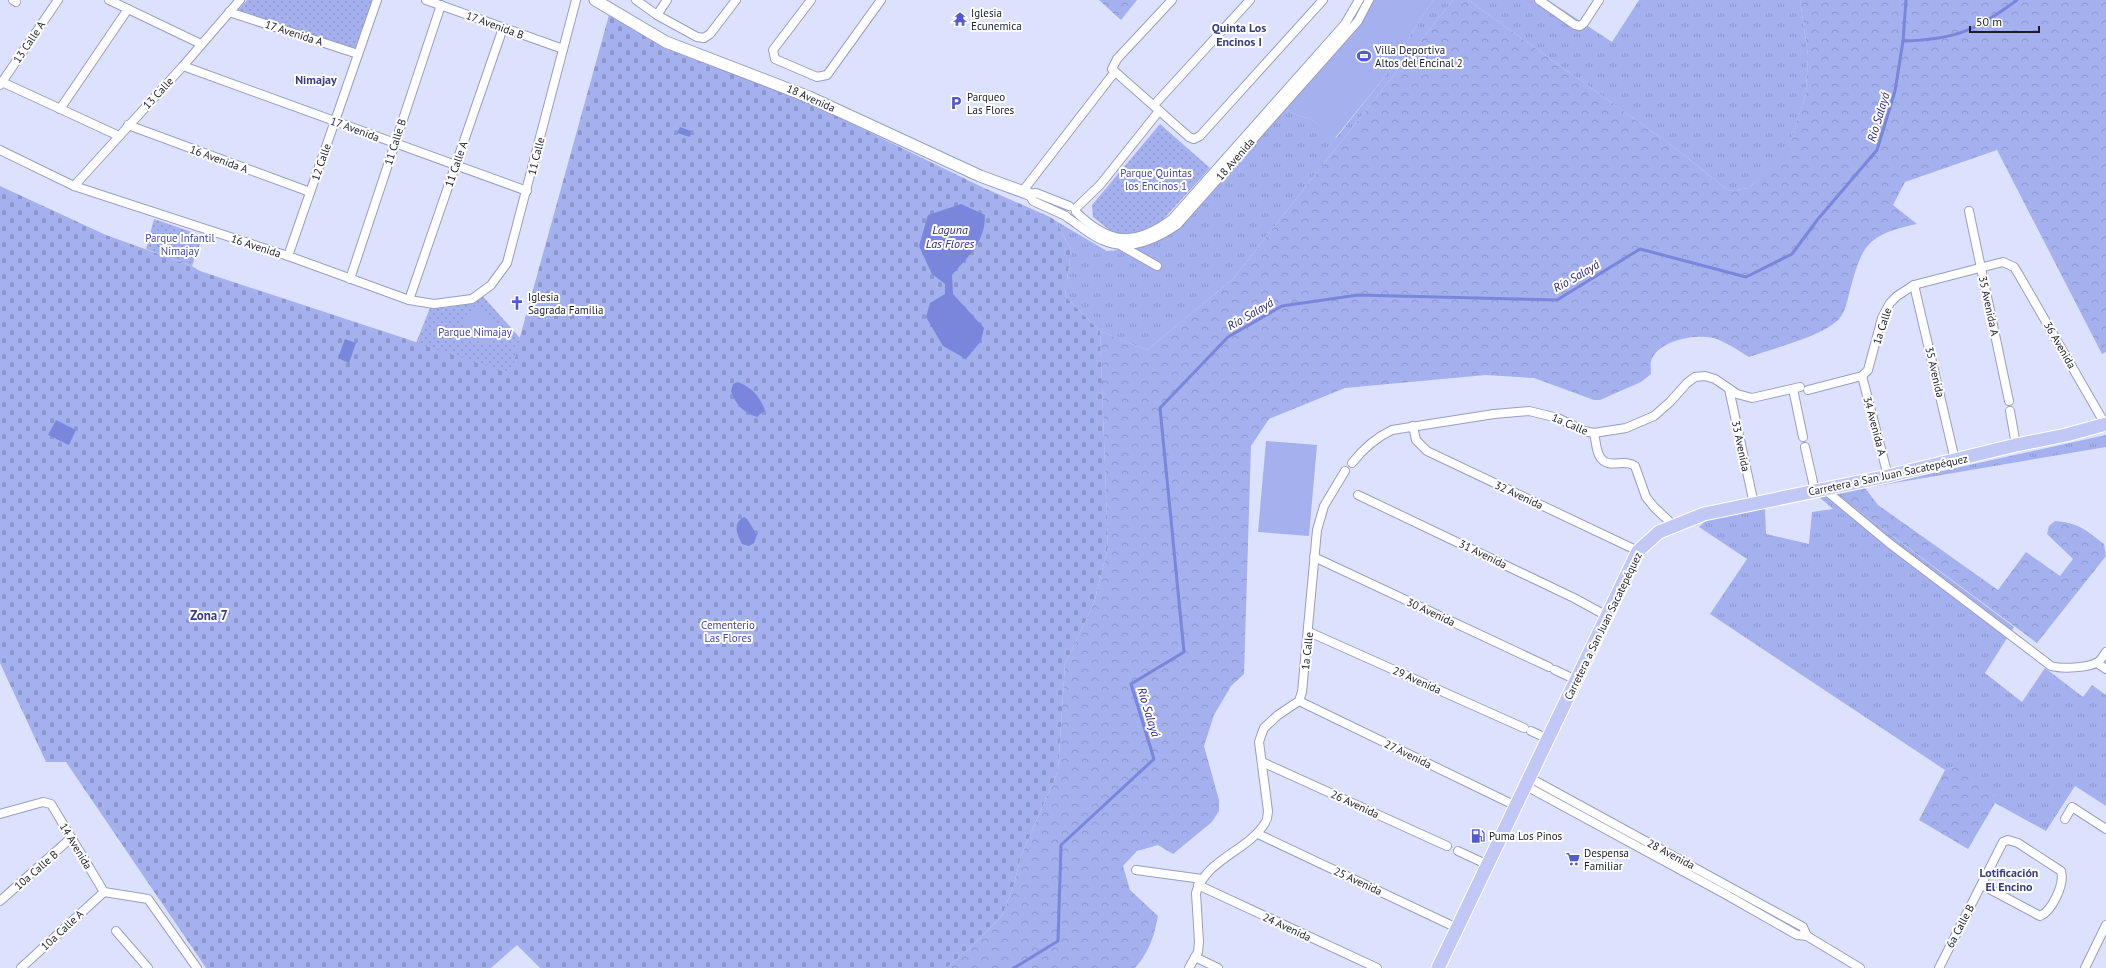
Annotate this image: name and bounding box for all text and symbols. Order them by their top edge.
place label: Iglesia Ecunemica [971,6,1022,33]
street label: 17 Avenida B [464,8,526,42]
scale bar [1970,8,2039,34]
temple icon: Iglesia Ecunemica [952,11,968,27]
text: 50 m [1976,14,2002,29]
street label: 17 Avenida A [263,17,325,49]
street label: 13 Calle A [10,18,48,66]
district label: Quinta Los Encinos I [1212,20,1266,49]
place label: Villa Deportiva Altos del Encinal 2 [1374,43,1463,70]
sports icon: Villa Deportiva Altos del Encinal 2 [1356,48,1372,64]
district label: Nimajay [295,72,337,87]
street label: 13 Calle [140,74,177,112]
street label: 18 Avenida [785,81,837,115]
place label: Parqueo Las Flores [967,90,1015,117]
water label: Río Salayá [1863,90,1893,143]
parking icon: Parqueo Las Flores [948,95,964,111]
street label: 17 Avenida [329,114,381,144]
street label: 11 Calle B [381,117,409,167]
street label: 11 Calle [525,135,548,176]
street label: 18 Avenida [1213,135,1257,183]
street label: 11 Calle A [442,139,471,189]
street label: 12 Calle [308,141,334,182]
street label: 16 Avenida A [188,142,250,176]
park label: Parque Quintas los Encinos 1 [1120,166,1192,193]
water label: Laguna Las Flores [926,222,975,251]
park label: Parque Infantil Nimajay [145,231,215,258]
street label: 16 Avenida [229,231,283,261]
water label: Río Salayá [1550,257,1602,295]
street label: 35 Avenida A [1976,275,2002,338]
place label: Iglesia Sagrada Familia [528,290,603,317]
church icon: Iglesia Sagrada Familia [509,295,525,311]
water label: Río Salayá [1224,295,1276,333]
street label: 1a Calle [1869,305,1895,346]
street label: 36 Avenida [2041,319,2079,371]
park label: Parque Nimajay [438,325,513,339]
street label: 35 Avenida [1922,345,1948,399]
street label: 34 Avenida A [1860,395,1890,458]
street label: 1a Calle [1550,410,1591,438]
street label: 33 Avenida [1729,419,1753,473]
street label: Carretera a San Juan Sacatepéquez [1807,451,1969,499]
street label: 32 Avenida [1493,478,1545,512]
street label: 31 Avenida [1457,536,1509,572]
street label: Carretera a San Juan Sacatepéquez [1561,550,1645,702]
street label: 30 Avenida [1405,595,1457,629]
district label: Zona 7 [190,607,228,624]
park label: Cementerio Las Flores [701,618,755,645]
street label: 1a Calle [1298,631,1316,671]
street label: 29 Avenida [1391,663,1443,697]
water label: Río Salayá [1134,686,1164,739]
street label: 27 Avenida [1382,736,1434,772]
street label: 26 Avenida [1329,787,1381,821]
street label: 14 Avenida [57,820,95,872]
fuel station icon: Puma Los Pinos [1470,828,1486,844]
place label: Puma Los Pinos [1489,829,1563,843]
street label: 28 Avenida [1645,836,1697,872]
place label: Despensa Familiar [1584,846,1629,873]
street label: 10a Calle B [11,847,61,893]
supermarket icon: Despensa Familiar [1565,851,1581,867]
street label: 25 Avenida [1332,864,1384,898]
district label: Lotificación El Encino [1980,865,2038,894]
street label: 6a Calle B [1943,902,1977,950]
street label: 10a Calle A [38,906,87,953]
street label: 24 Avenida [1261,910,1313,944]

